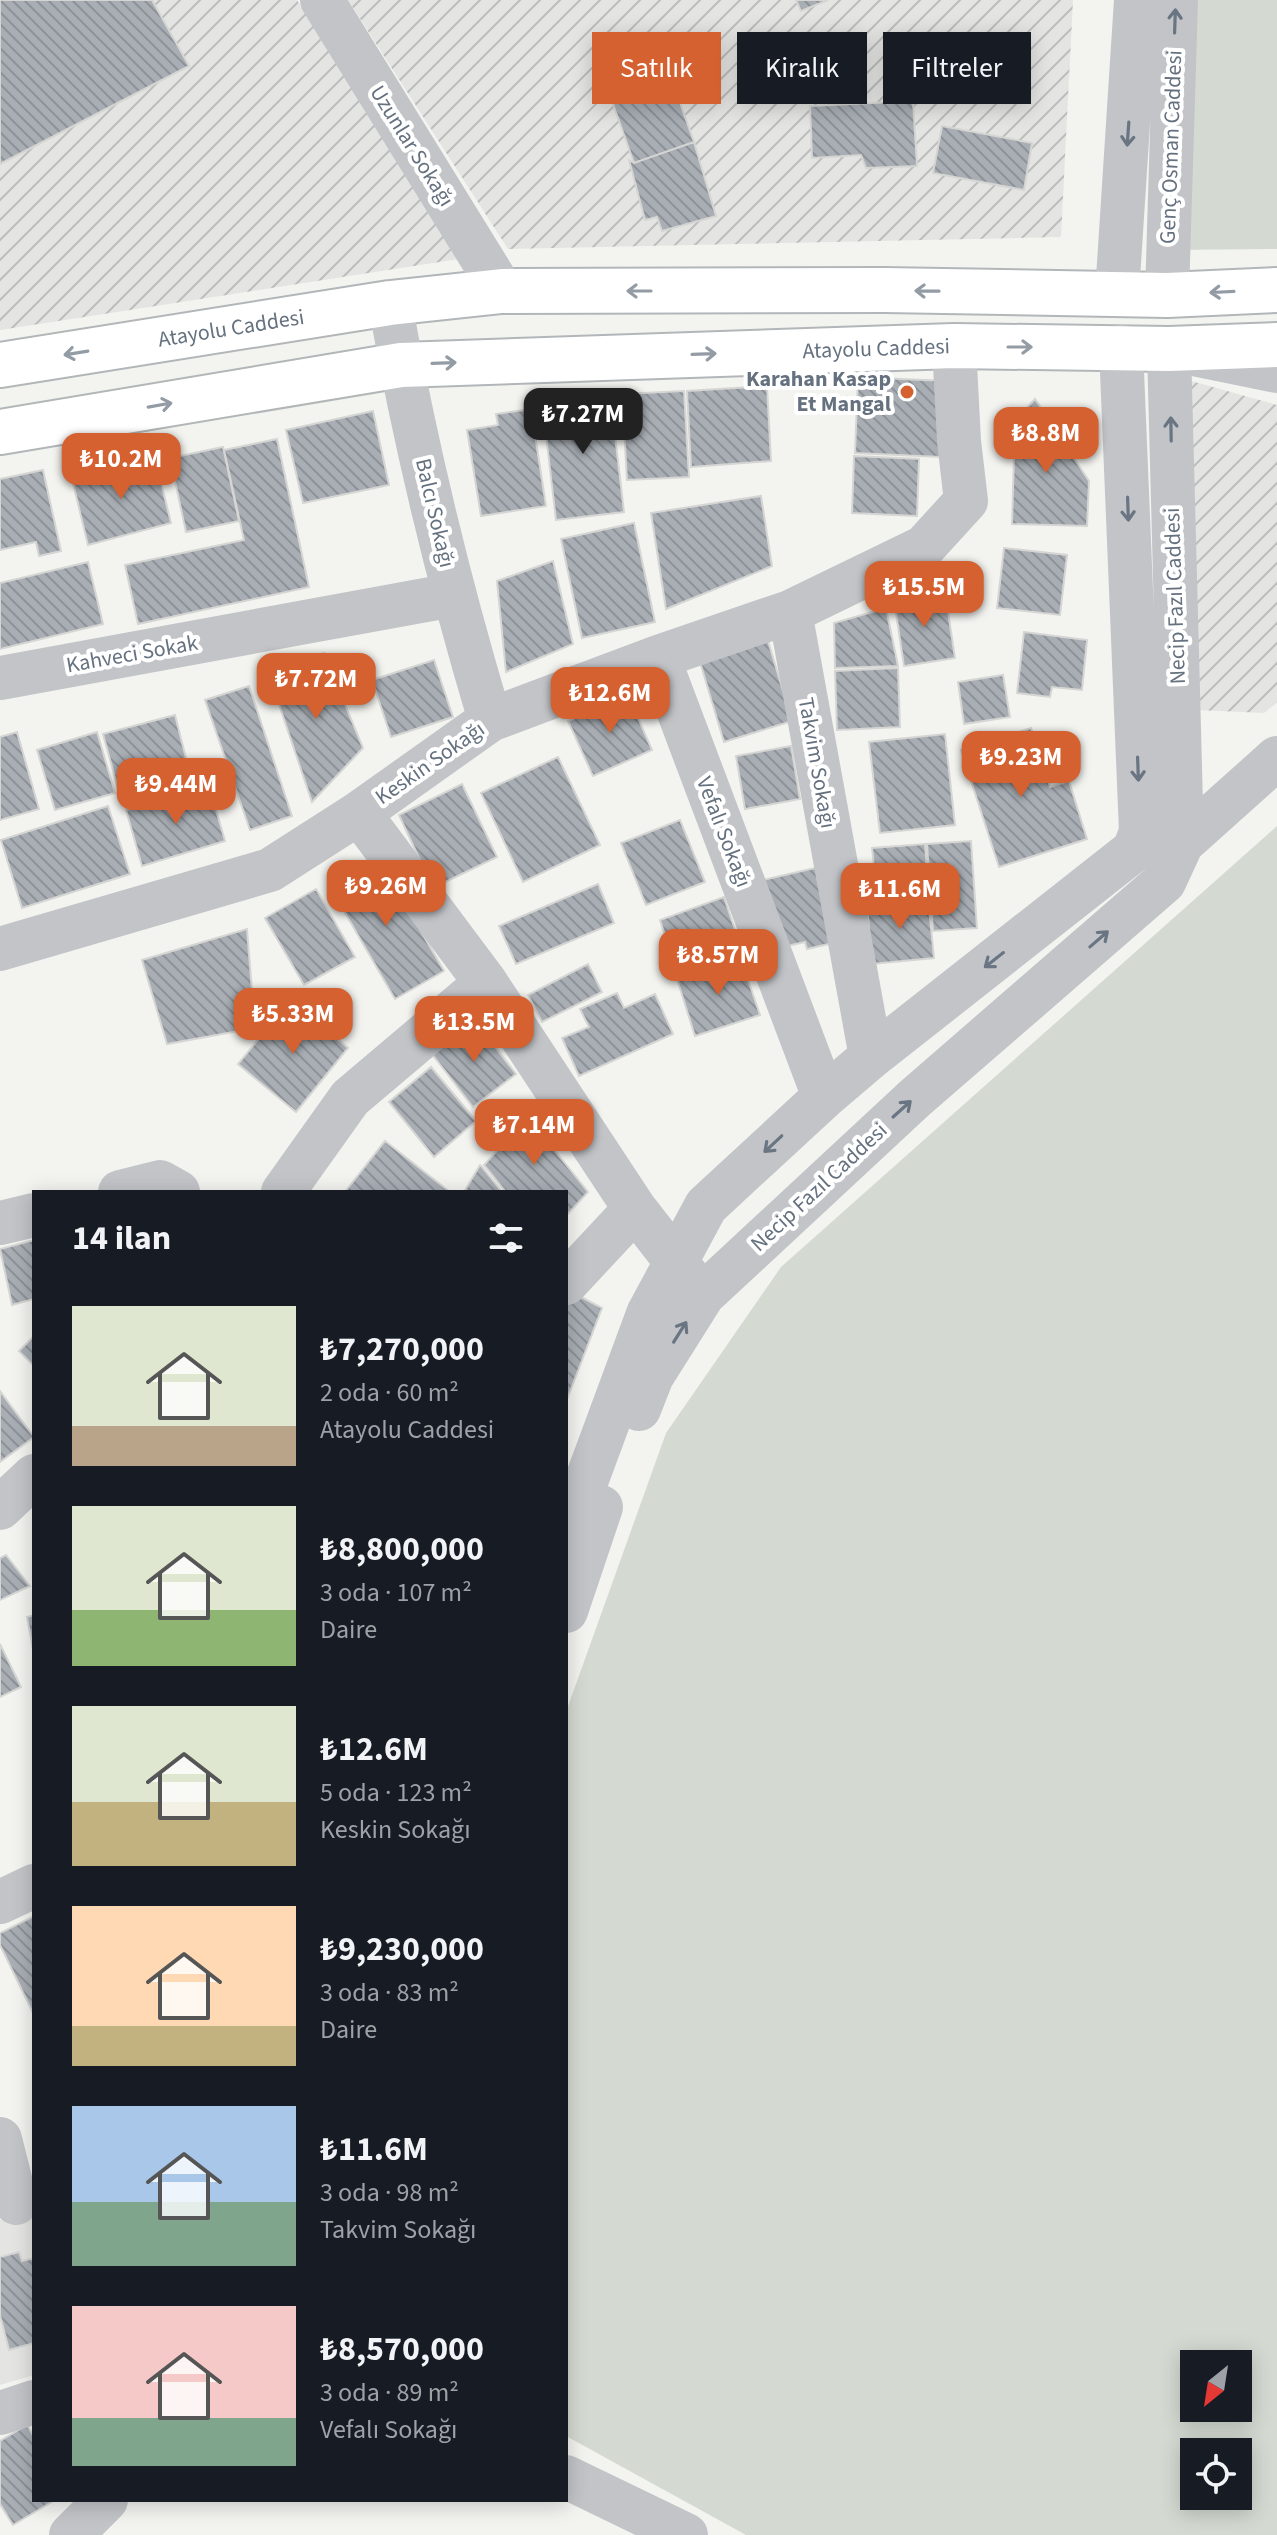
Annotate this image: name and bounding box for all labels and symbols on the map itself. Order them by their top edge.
one-way arrow [1167,8,1183,35]
street label: Genç Osman Caddesi [1152,49,1190,245]
street label: Uzunlar Sokağı [362,79,462,213]
one-way arrow [1120,120,1135,147]
one-way arrow [626,283,653,299]
one-way arrow [914,283,941,299]
one-way arrow [1209,285,1236,300]
street label: Atayolu Caddesi [156,301,306,356]
street label: Atayolu Caddesi [802,330,950,367]
one-way arrow [1006,339,1033,355]
one-way arrow [64,346,89,361]
one-way arrow [690,347,717,362]
one-way arrow [430,356,457,371]
place label: Karahan Kasap Et Mangal [746,363,892,420]
marker: Karahan Kasap Et Mangal [898,383,916,401]
pin: ₺7.27M [518,388,648,456]
one-way arrow [147,397,172,412]
pin: ₺8.8M [990,407,1102,475]
one-way arrow [1163,416,1178,443]
pin: ₺10.2M [56,433,186,501]
street label: Balcı Sokağı [407,455,463,571]
one-way arrow [1120,495,1135,522]
street label: Necip Fazıl Caddesi [1156,507,1194,685]
pin: ₺15.5M [859,561,989,629]
street label: Kahveci Sokak [64,627,200,681]
pin: ₺7.72M [251,653,381,721]
pin: ₺12.6M [545,667,675,735]
street label: Takvim Sokağı [790,695,844,831]
street label: Keskin Sokağı [369,713,491,813]
pin: ₺9.23M [956,731,1086,799]
one-way arrow [1131,755,1146,782]
pin: ₺9.44M [111,758,241,826]
street label: Vefalı Sokağı [688,772,760,892]
pin: ₺9.26M [321,860,451,928]
pin: ₺11.6M [835,863,965,931]
pin: ₺8.57M [653,929,783,997]
one-way arrow [1088,930,1108,948]
one-way arrow [984,951,1005,969]
pin: ₺5.33M [228,988,358,1056]
pin: ₺13.5M [409,996,539,1064]
pin: ₺7.14M [469,1099,599,1167]
one-way arrow [892,1101,912,1119]
street label: Necip Fazıl Caddesi [743,1115,895,1259]
one-way arrow [763,1135,783,1154]
one-way arrow [672,1321,688,1344]
north arrow [1180,2350,1252,2422]

